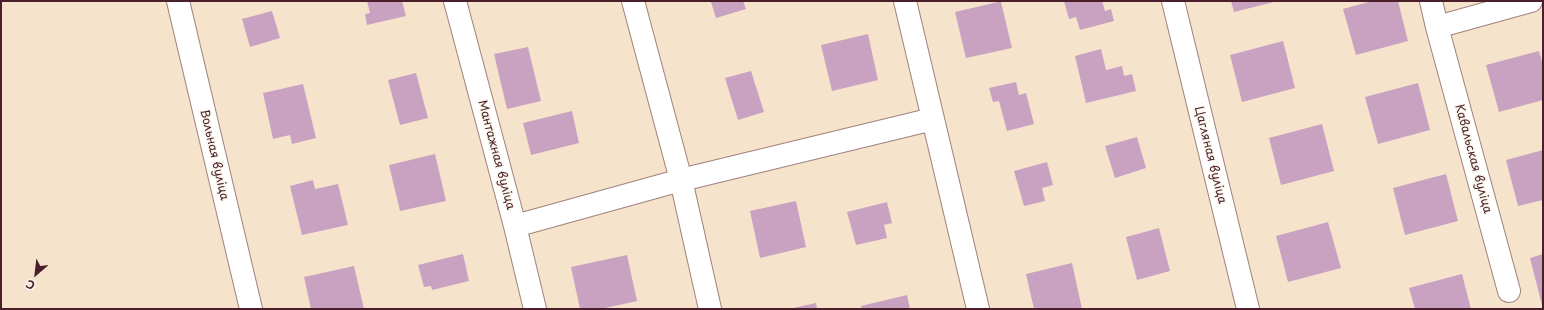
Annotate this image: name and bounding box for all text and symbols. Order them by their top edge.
street label: Мантажная вуліца [474,99,518,211]
street label: Кавальская вуліца [1451,103,1495,215]
street label: Цагляная вуліца [1191,105,1229,205]
street label: Вольная вуліца [197,108,231,202]
north arrow [16,254,56,294]
text: С [22,276,38,294]

